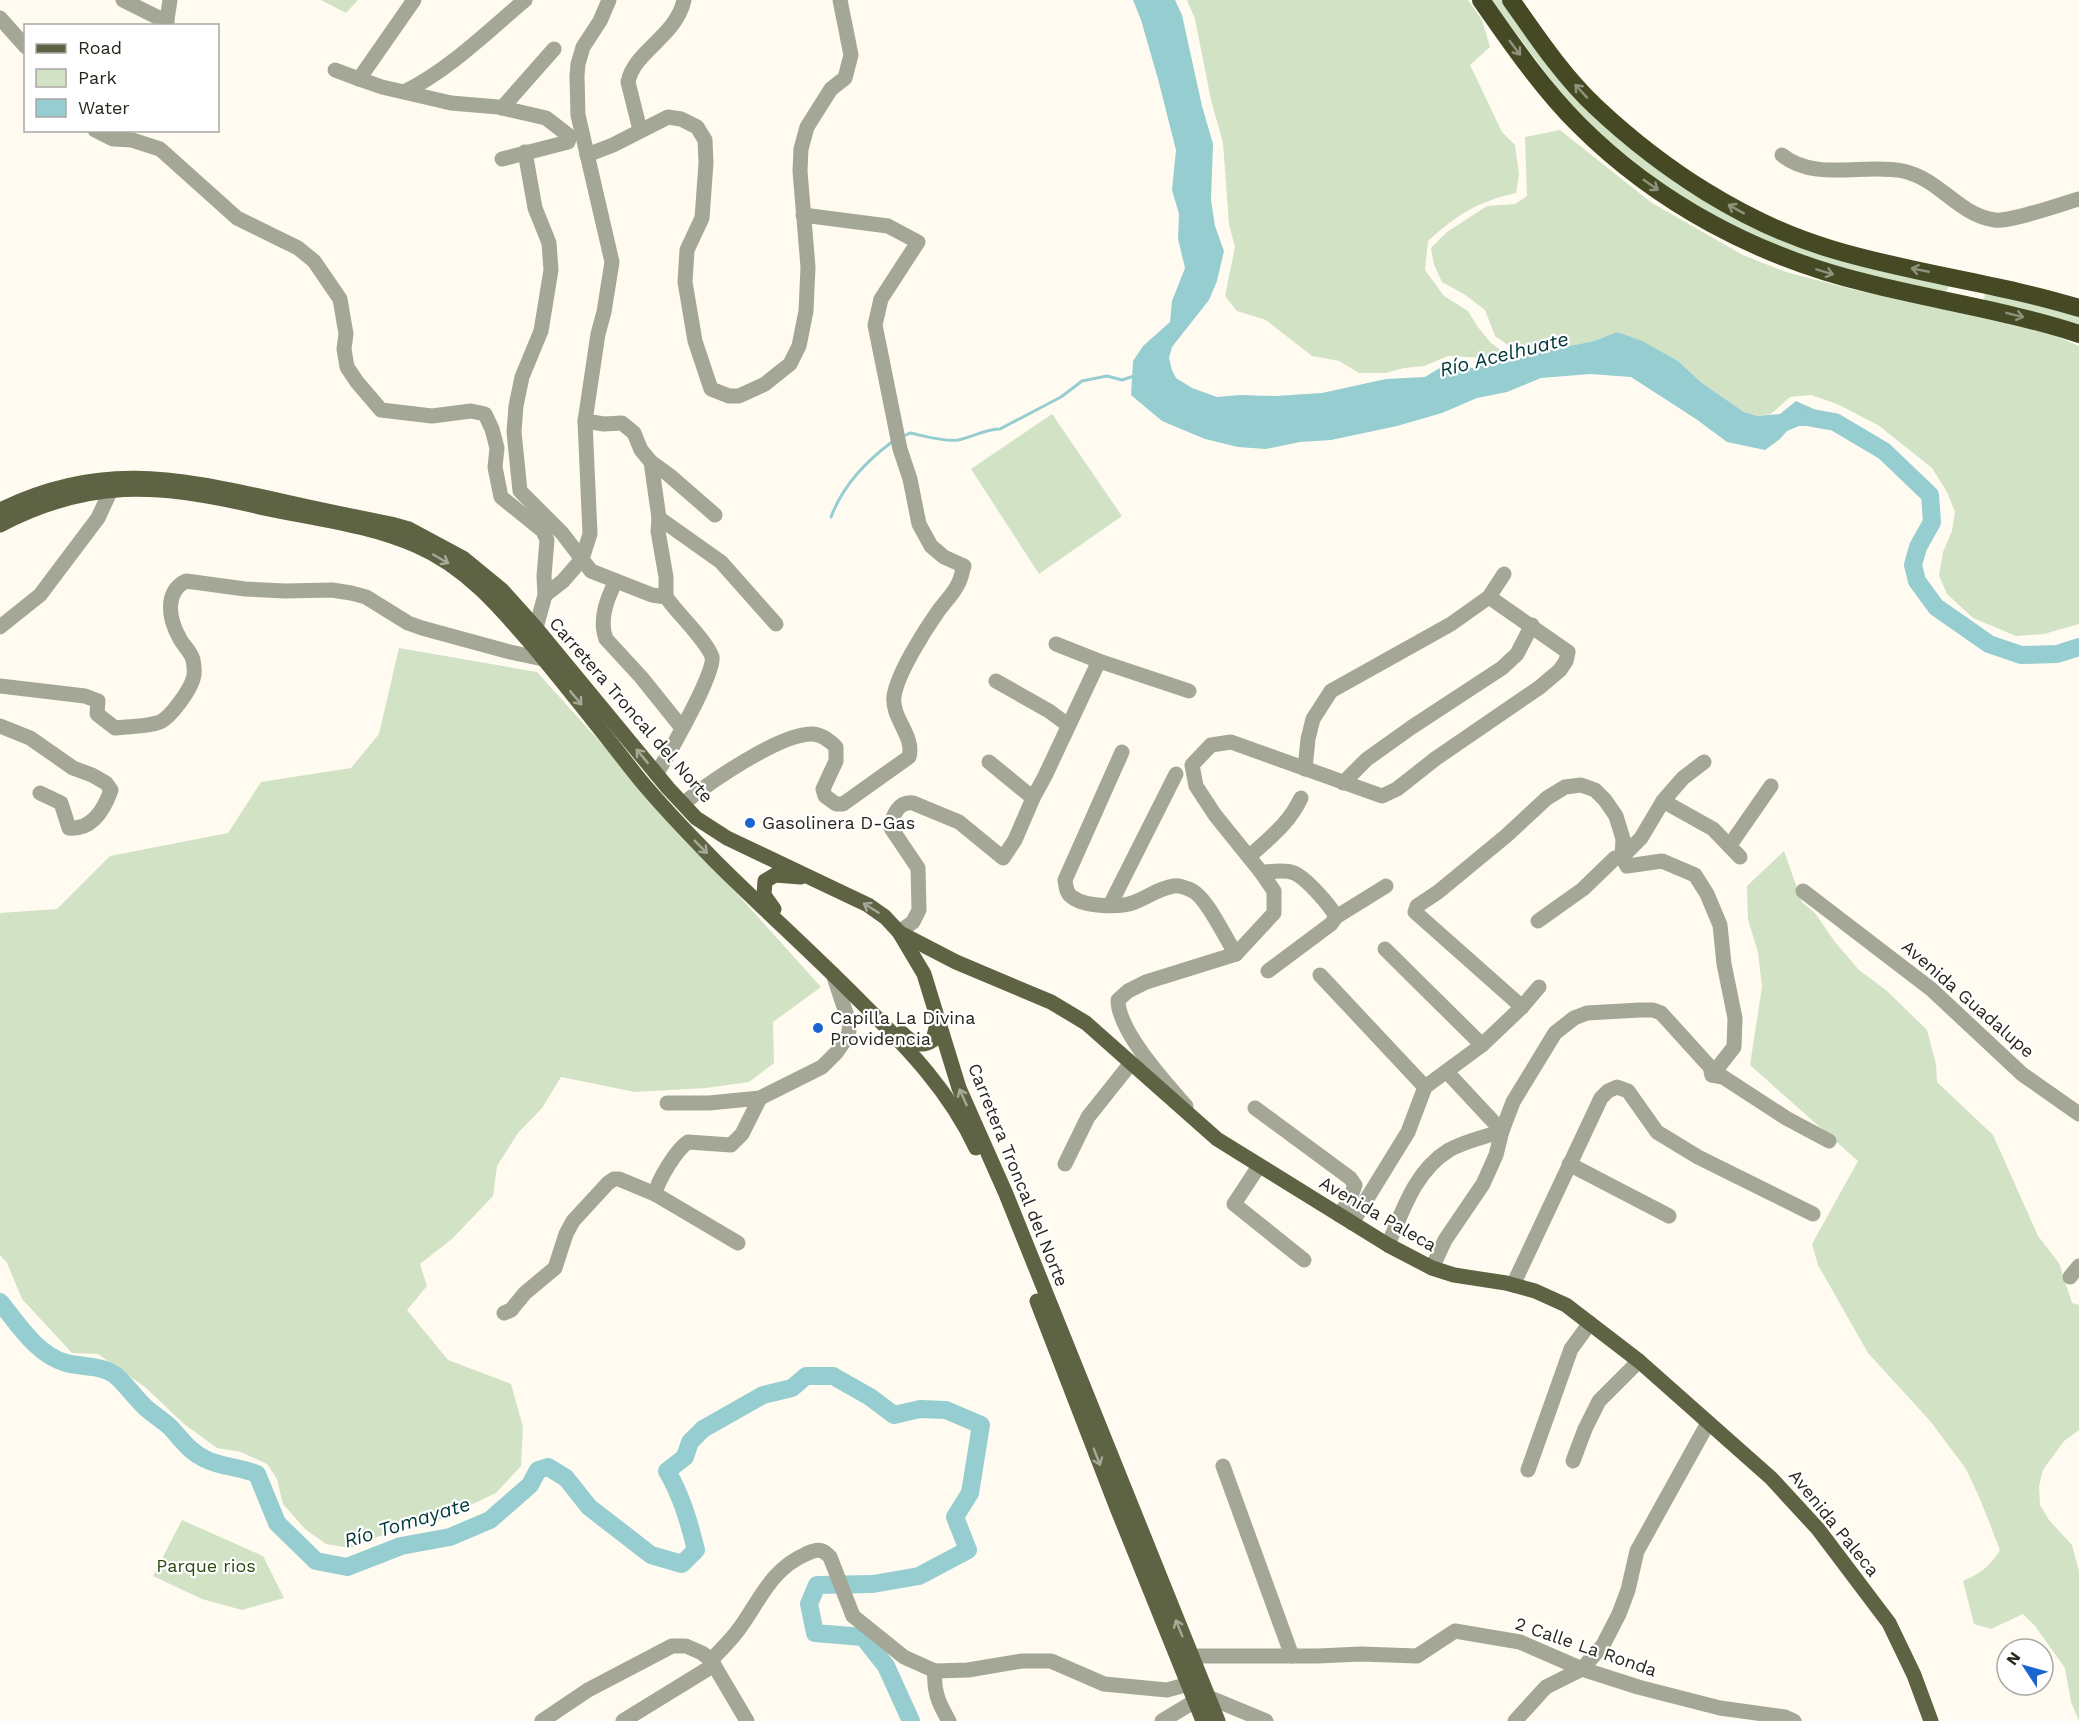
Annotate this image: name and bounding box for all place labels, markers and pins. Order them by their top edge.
place label: Gasolinera D-Gas [762,812,915,833]
marker: Gasolinera D-Gas [743,816,757,830]
place label: Capilla La Divina Providencia [830,1007,975,1049]
marker: Capilla La Divina Providencia [811,1021,825,1035]

